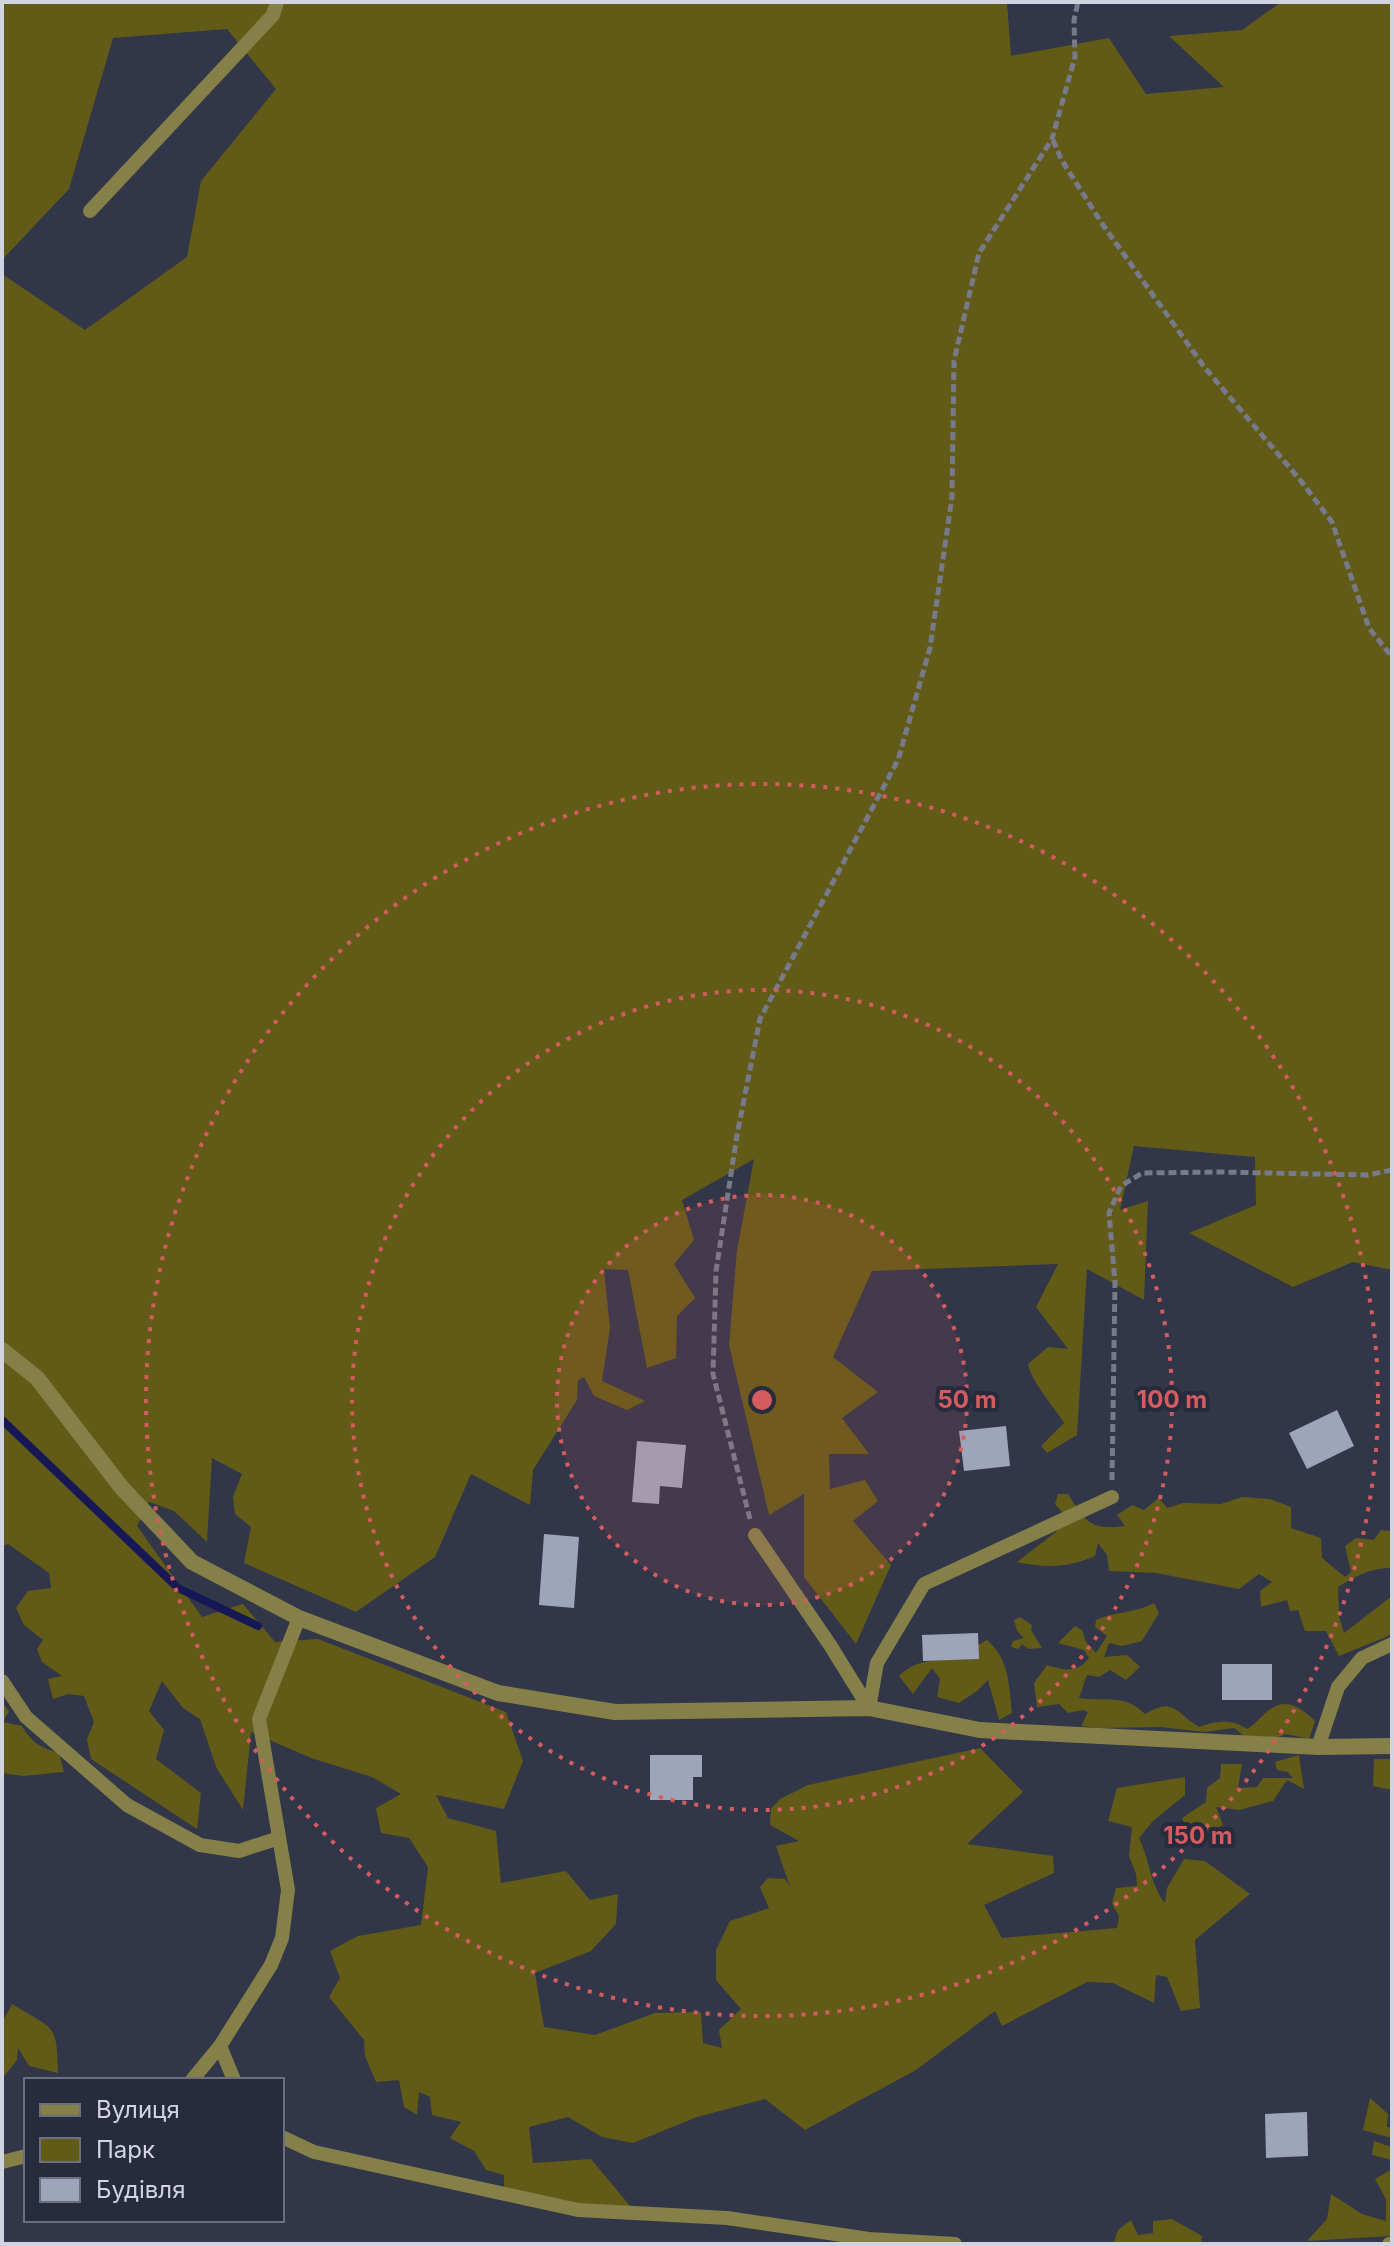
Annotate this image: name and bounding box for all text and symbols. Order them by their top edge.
text: 50 m [937,1385,997,1414]
text: 100 m [1137,1385,1207,1414]
centre of rings [748,1386,776,1414]
text: 150 m [1163,1821,1233,1850]
legend [24,2078,284,2222]
text: Вулиця [96,2095,180,2124]
text: Парк [96,2135,155,2164]
text: Будівля [96,2175,185,2204]

